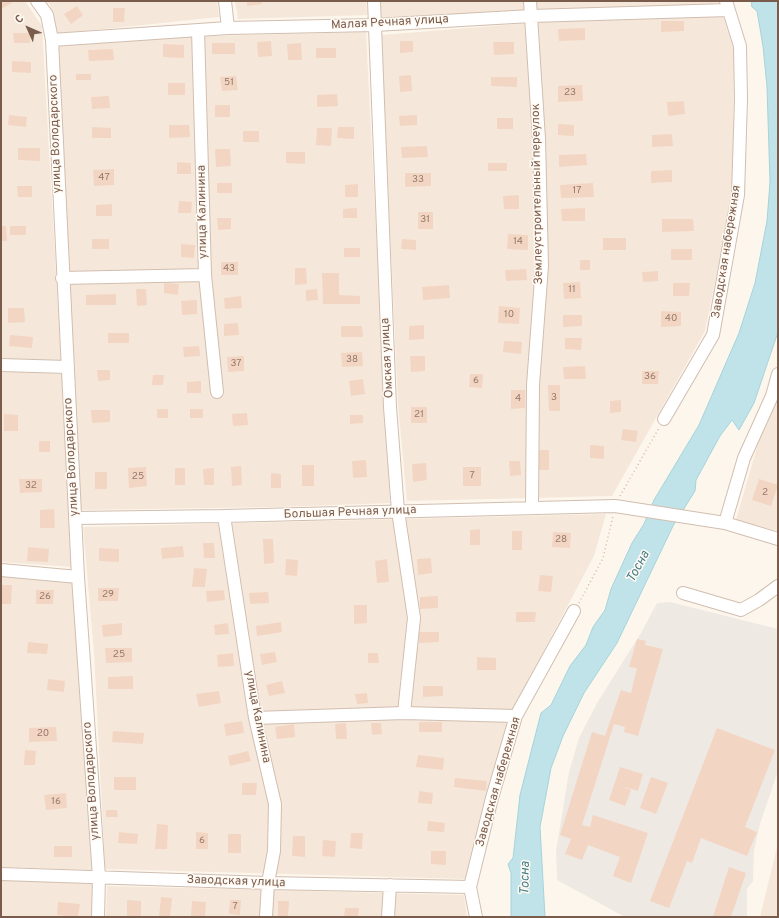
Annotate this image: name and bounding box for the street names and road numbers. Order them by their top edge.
street label: Малая Речная улица [331,13,449,33]
street label: улица Володарского [47,74,65,194]
street label: Землеустроительный переулок [529,103,547,285]
street label: улица Калинина [195,165,211,259]
street label: Заводская набережная [709,184,745,320]
street label: Омская улица [379,318,397,398]
street label: улица Володарского [62,397,82,517]
street label: Большая Речная улица [283,503,417,523]
street label: улица Калинина [241,670,273,764]
street label: Заводская набережная [473,715,525,849]
street label: улица Володарского [81,721,103,841]
street label: Заводская улица [186,873,286,891]

